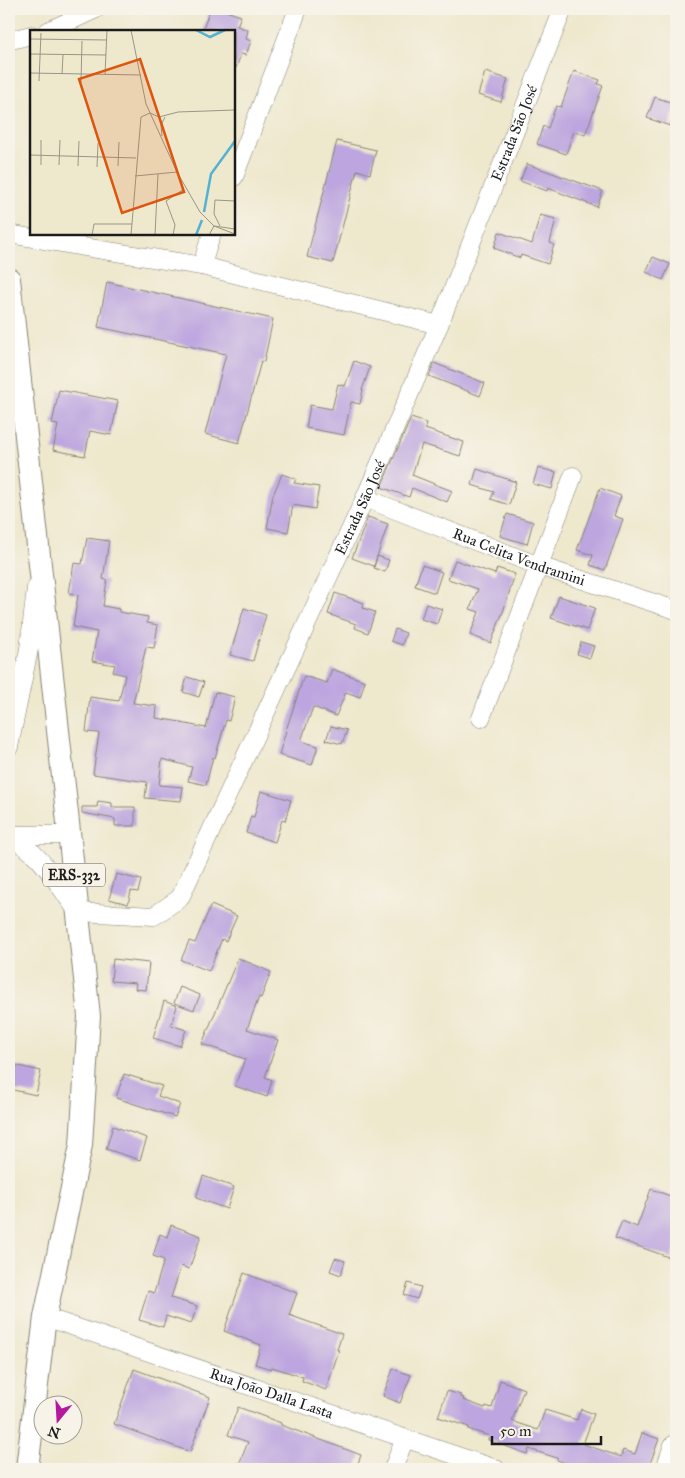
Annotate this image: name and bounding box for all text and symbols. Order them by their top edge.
inset map [30,30,235,235]
street label: Estrada São José [487,82,542,184]
street label: Estrada São José [331,457,389,558]
street label: Rua Celita Vendramini [450,524,588,589]
road number: ERS-332 [43,864,105,886]
street label: Rua João Dalla Lasta [207,1364,336,1423]
north arrow [32,1396,82,1446]
scale bar [492,1413,601,1445]
text: N [46,1422,62,1442]
text: 50 m [500,1422,532,1440]

